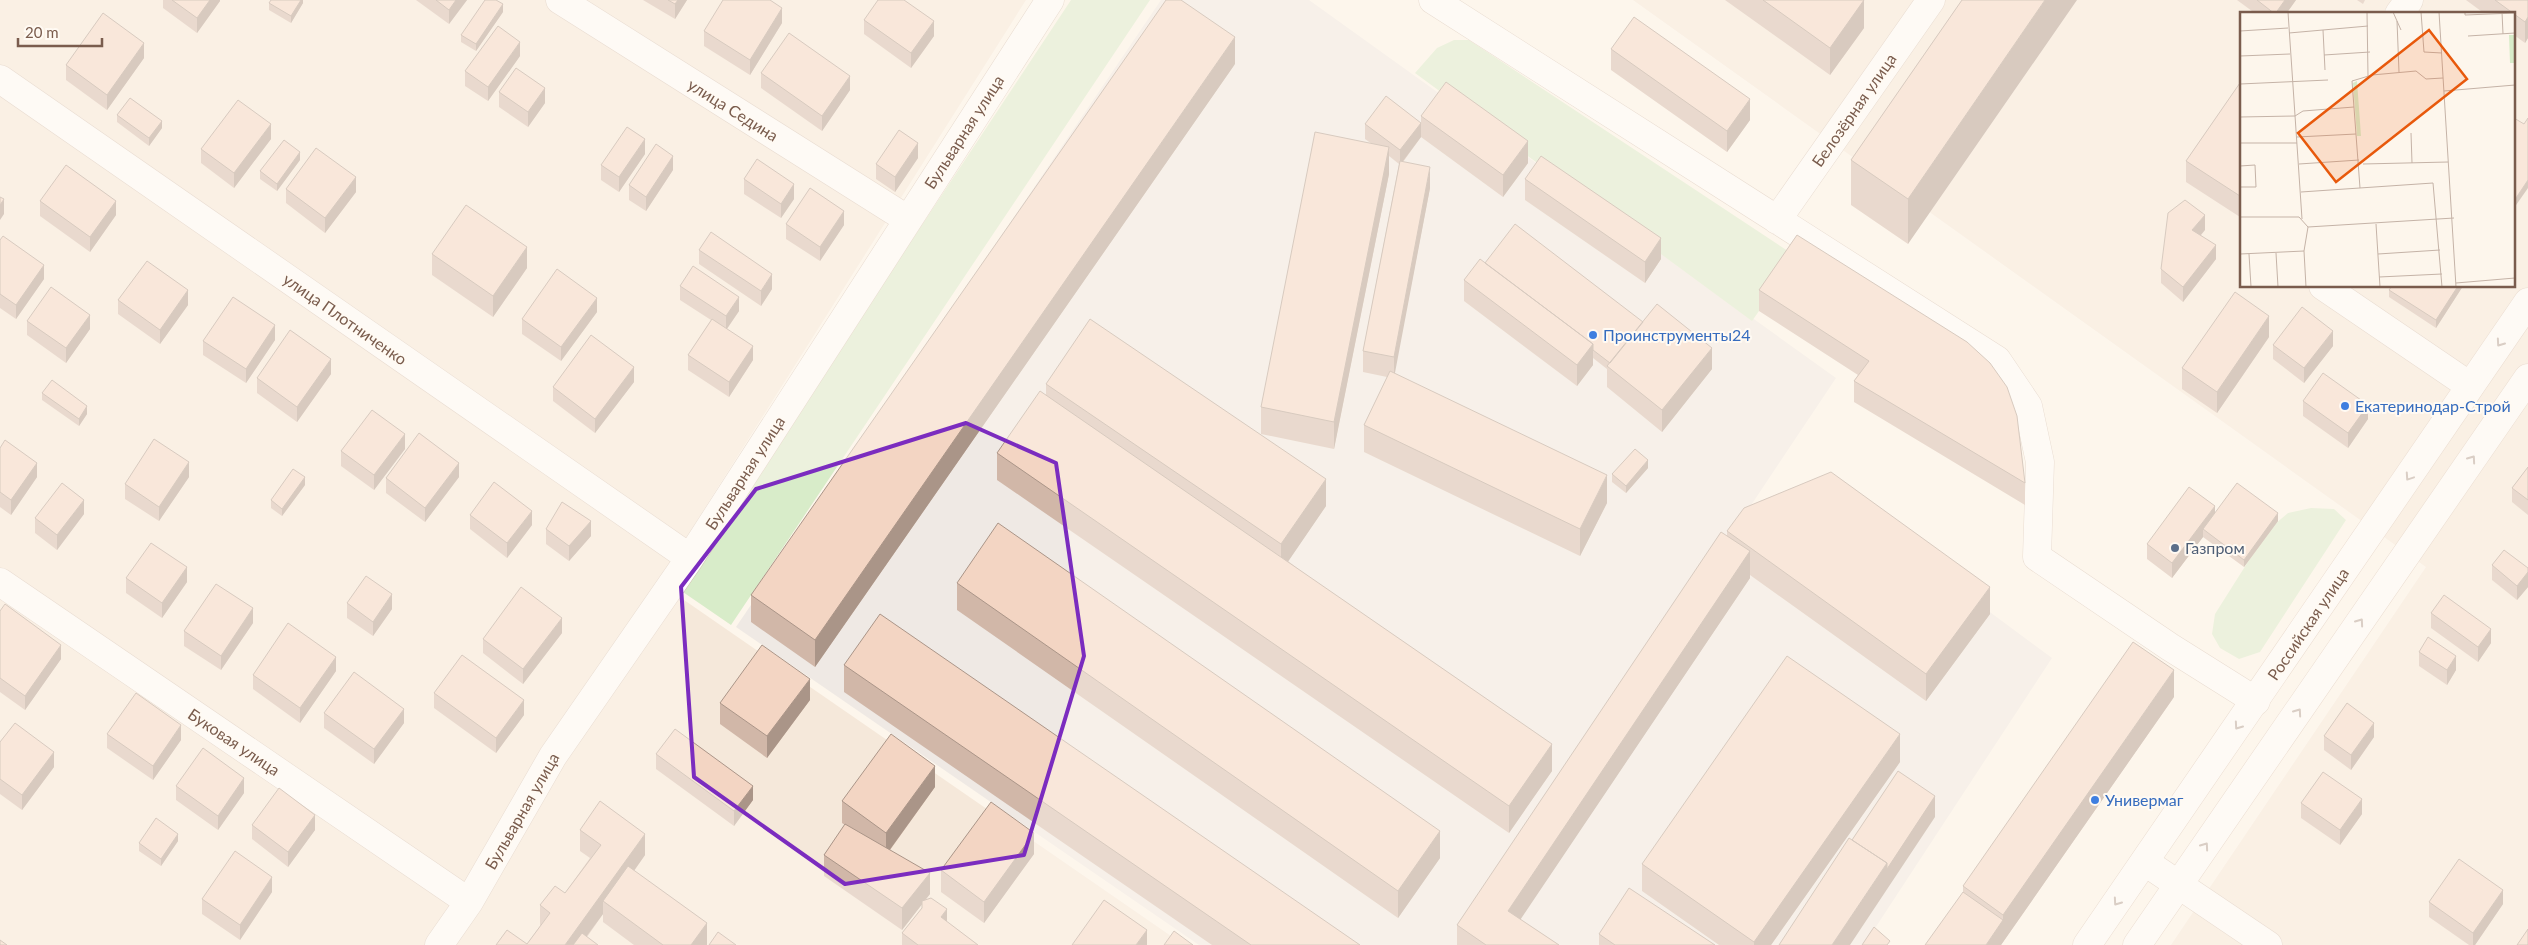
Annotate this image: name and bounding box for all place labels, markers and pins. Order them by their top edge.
place label: Проинструменты24 [1603,325,1751,344]
marker: Проинструменты24 [1587,329,1599,341]
place label: Екатеринодар-Строй [2355,396,2511,415]
marker: Екатеринодар-Строй [2339,400,2351,412]
place label: Газпром [2185,538,2245,557]
marker: Газпром [2169,542,2181,554]
place label: Универмаг [2105,790,2184,809]
marker: Универмаг [2089,794,2101,806]

